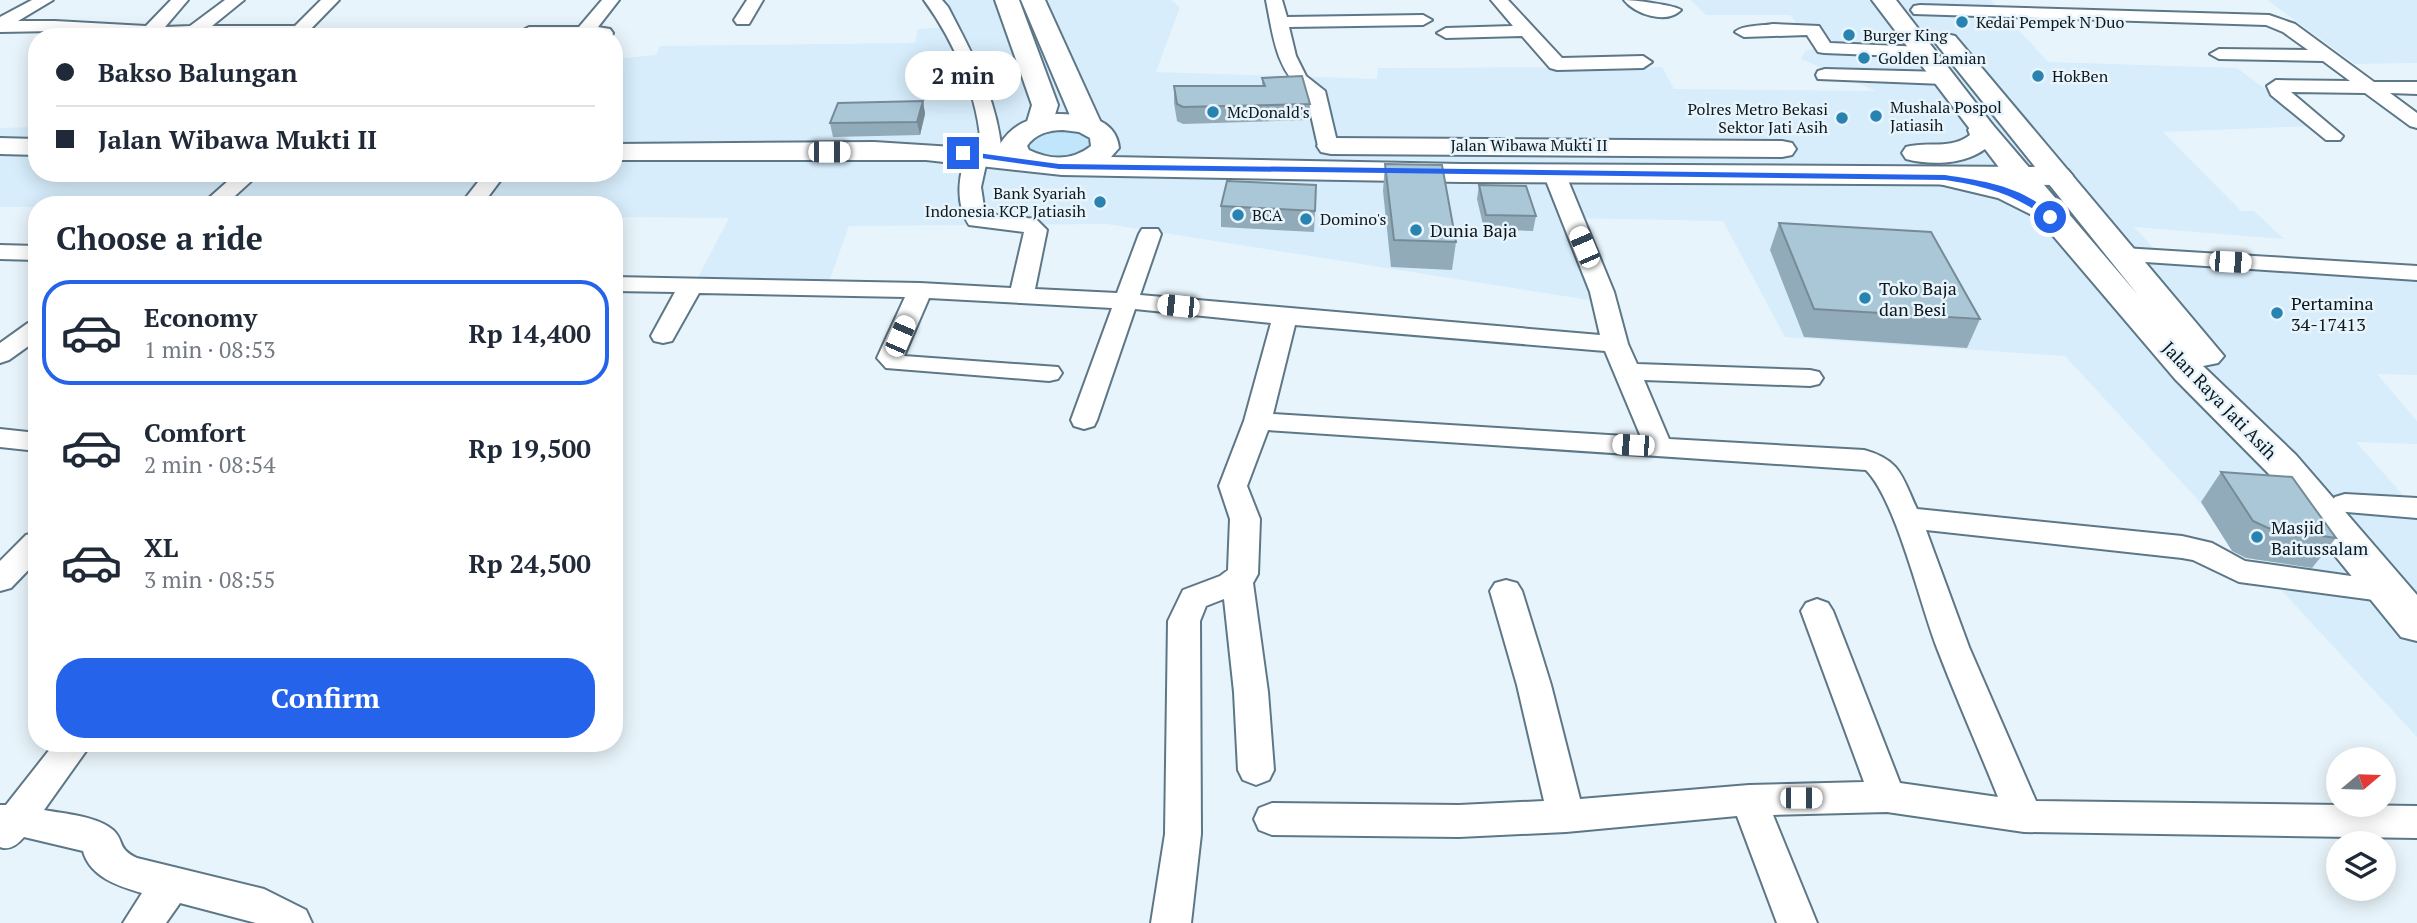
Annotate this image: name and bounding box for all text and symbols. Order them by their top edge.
place label: Kedai Pempek N Duo [1976,11,2125,33]
marker: Kedai Pempek N Duo [1954,14,1970,30]
place label: Burger King [1863,24,1948,46]
marker: Burger King [1841,27,1857,43]
place label: Golden Lamian [1878,47,1987,69]
marker: Golden Lamian [1856,50,1872,66]
callout: 2 min [905,52,1021,100]
text: Bakso Balungan [98,55,298,89]
text: 2 min [932,60,994,91]
place label: HokBen [2052,65,2109,87]
marker: HokBen [2030,68,2046,84]
place label: Mushala Pospol Jatiasih [1890,96,2002,136]
place label: Polres Metro Bekasi Sektor Jati Asih [1688,98,1829,138]
place label: McDonald's [1227,101,1310,123]
marker: McDonald's [1205,104,1221,120]
marker: Mushala Pospol Jatiasih [1868,108,1884,124]
marker: Polres Metro Bekasi Sektor Jati Asih [1834,110,1850,126]
text: Jalan Wibawa Mukti II [98,122,377,156]
street label: Jalan Wibawa Mukti II [1450,134,1608,156]
route end [947,137,979,169]
car [809,142,851,163]
place label: Bank Syariah Indonesia KCP Jatiasih [925,182,1087,222]
marker: Bank Syariah Indonesia KCP Jatiasih [1092,194,1108,210]
route start [2034,201,2066,233]
place label: BCA [1252,204,1283,226]
marker: BCA [1230,207,1246,223]
place label: Domino's [1320,208,1387,230]
marker: Domino's [1298,211,1314,227]
text: Choose a ride [56,217,263,259]
place label: Dunia Baja [1430,218,1517,242]
marker: Dunia Baja [1408,222,1424,238]
car [1567,224,1602,270]
car [2209,250,2252,274]
place label: Toko Baja dan Besi [1879,276,1957,321]
marker: Toko Baja dan Besi [1857,290,1873,306]
place label: Pertamina 34-17413 [2291,291,2374,336]
car [1157,293,1200,319]
text: Economy [144,300,257,334]
icon: car [60,301,123,364]
marker: Pertamina 34-17413 [2269,305,2285,321]
car [883,313,918,359]
text: Rp 14,400 [469,316,591,350]
text: 1 min · 08:53 [144,334,276,365]
street label: Jalan Raya Jati Asih [2157,336,2283,465]
text: Comfort [144,415,246,449]
icon: car [60,416,123,479]
text: Rp 19,500 [469,431,591,465]
car [1612,433,1655,457]
text: 2 min · 08:54 [144,449,276,480]
place label: Masjid Baitussalam [2271,515,2369,560]
marker: Masjid Baitussalam [2249,529,2265,545]
text: XL [144,530,178,564]
icon: car [60,531,123,594]
text: Rp 24,500 [469,546,591,580]
text: 3 min · 08:55 [144,564,276,595]
button: Confirm [56,658,595,738]
north arrow [2326,747,2396,817]
map controls [2326,747,2396,901]
car [1781,788,1823,809]
button: layers [2326,831,2396,901]

